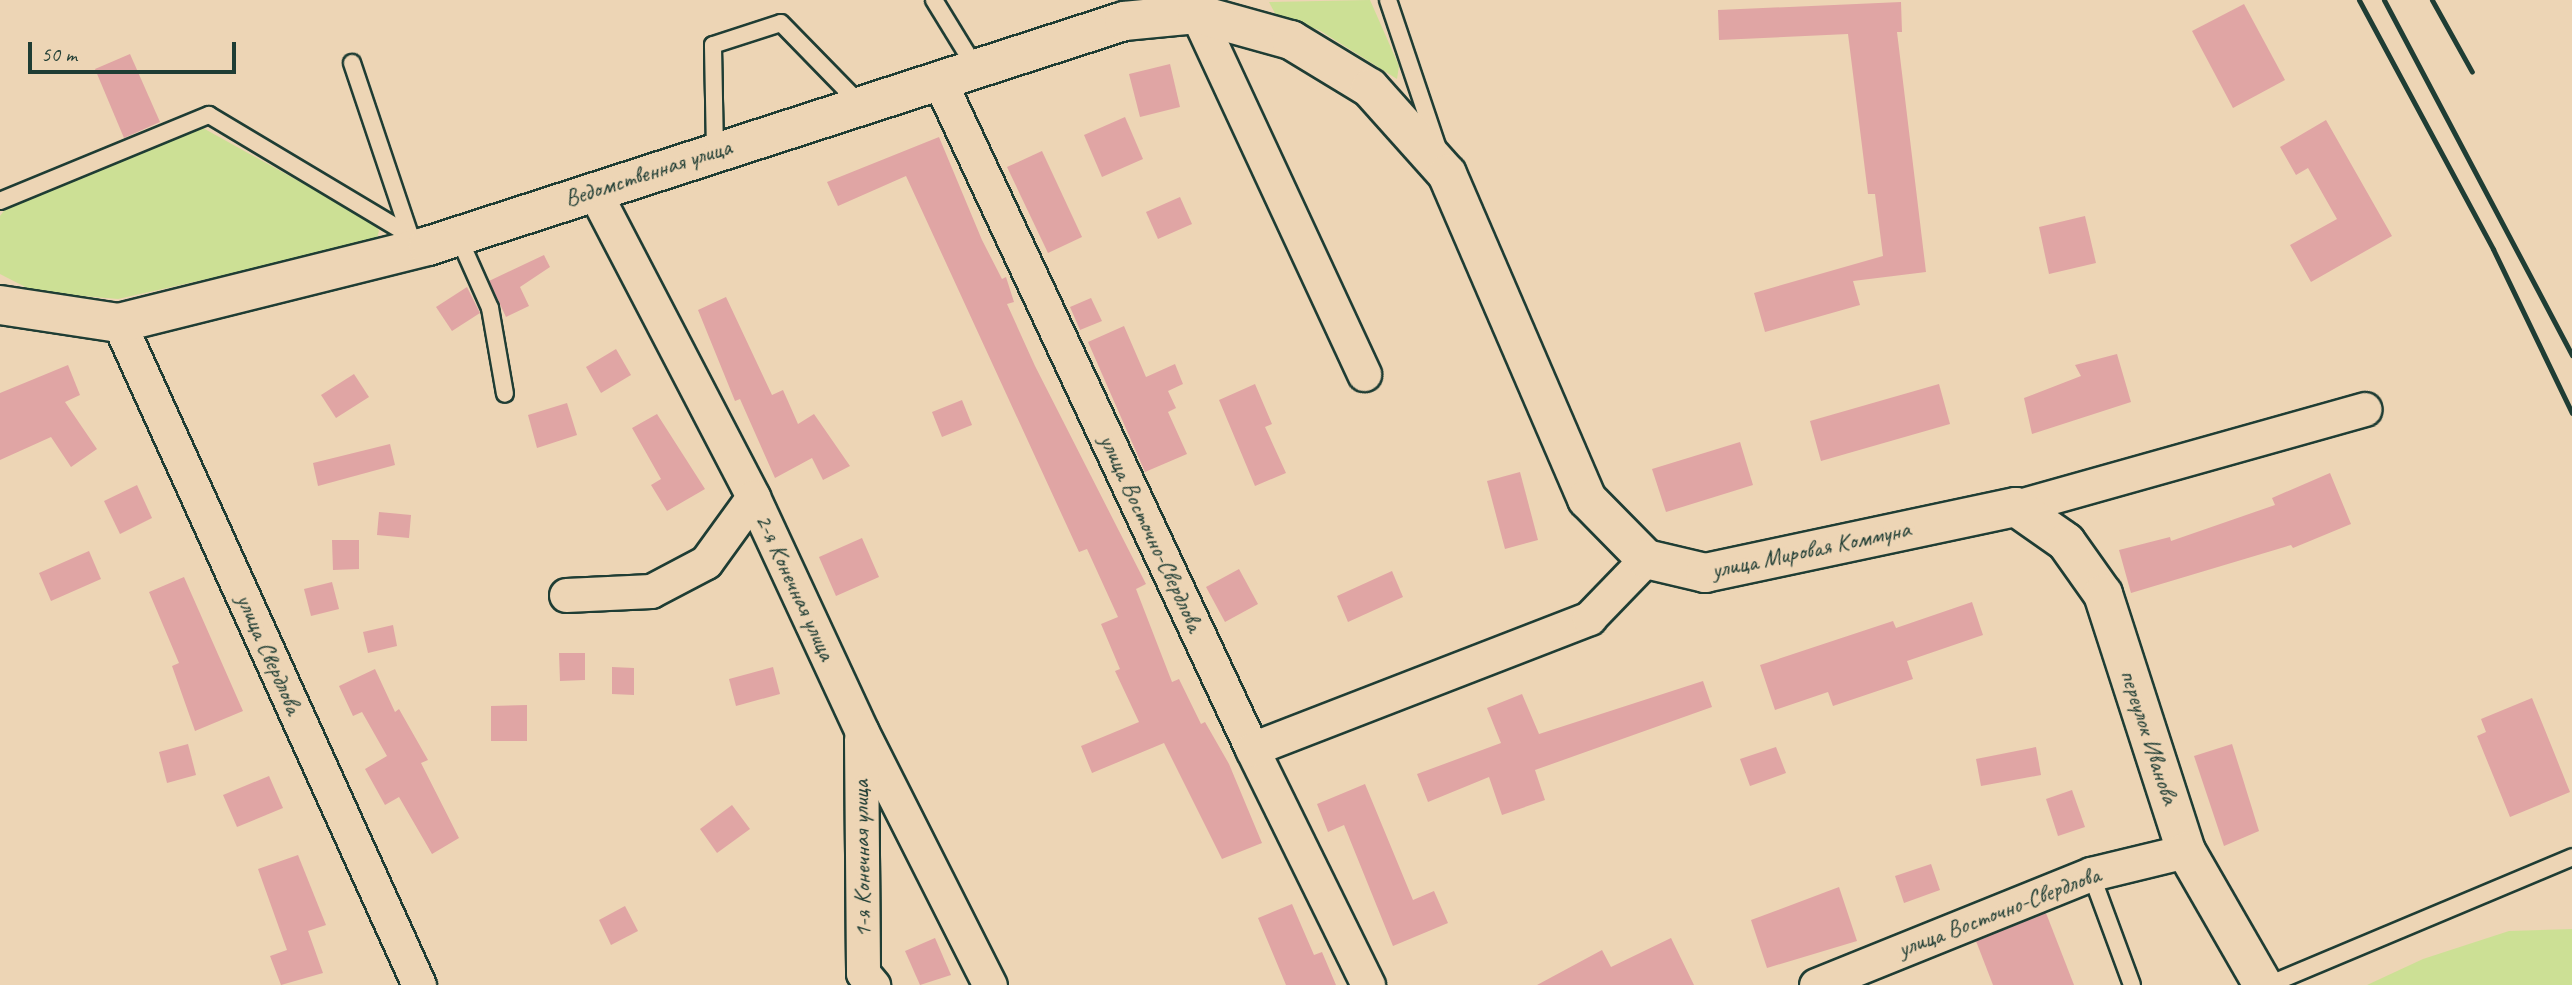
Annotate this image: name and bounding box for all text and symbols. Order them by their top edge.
scale bar [32,28,240,72]
text: 50 m [41,41,77,67]
street label: Ведомственная улица [560,132,736,214]
street label: улица Восточно-Свердлова [1093,429,1209,637]
street label: 2-я Конечная улица [748,509,842,665]
street label: улица Мировая Коммуна [1710,515,1912,585]
street label: улица Свердлова [230,590,308,718]
street label: переулок Иванова [2114,666,2184,808]
street label: 1-я Конечная улица [846,779,878,939]
street label: улица Восточно-Свердлова [1893,860,2105,964]

